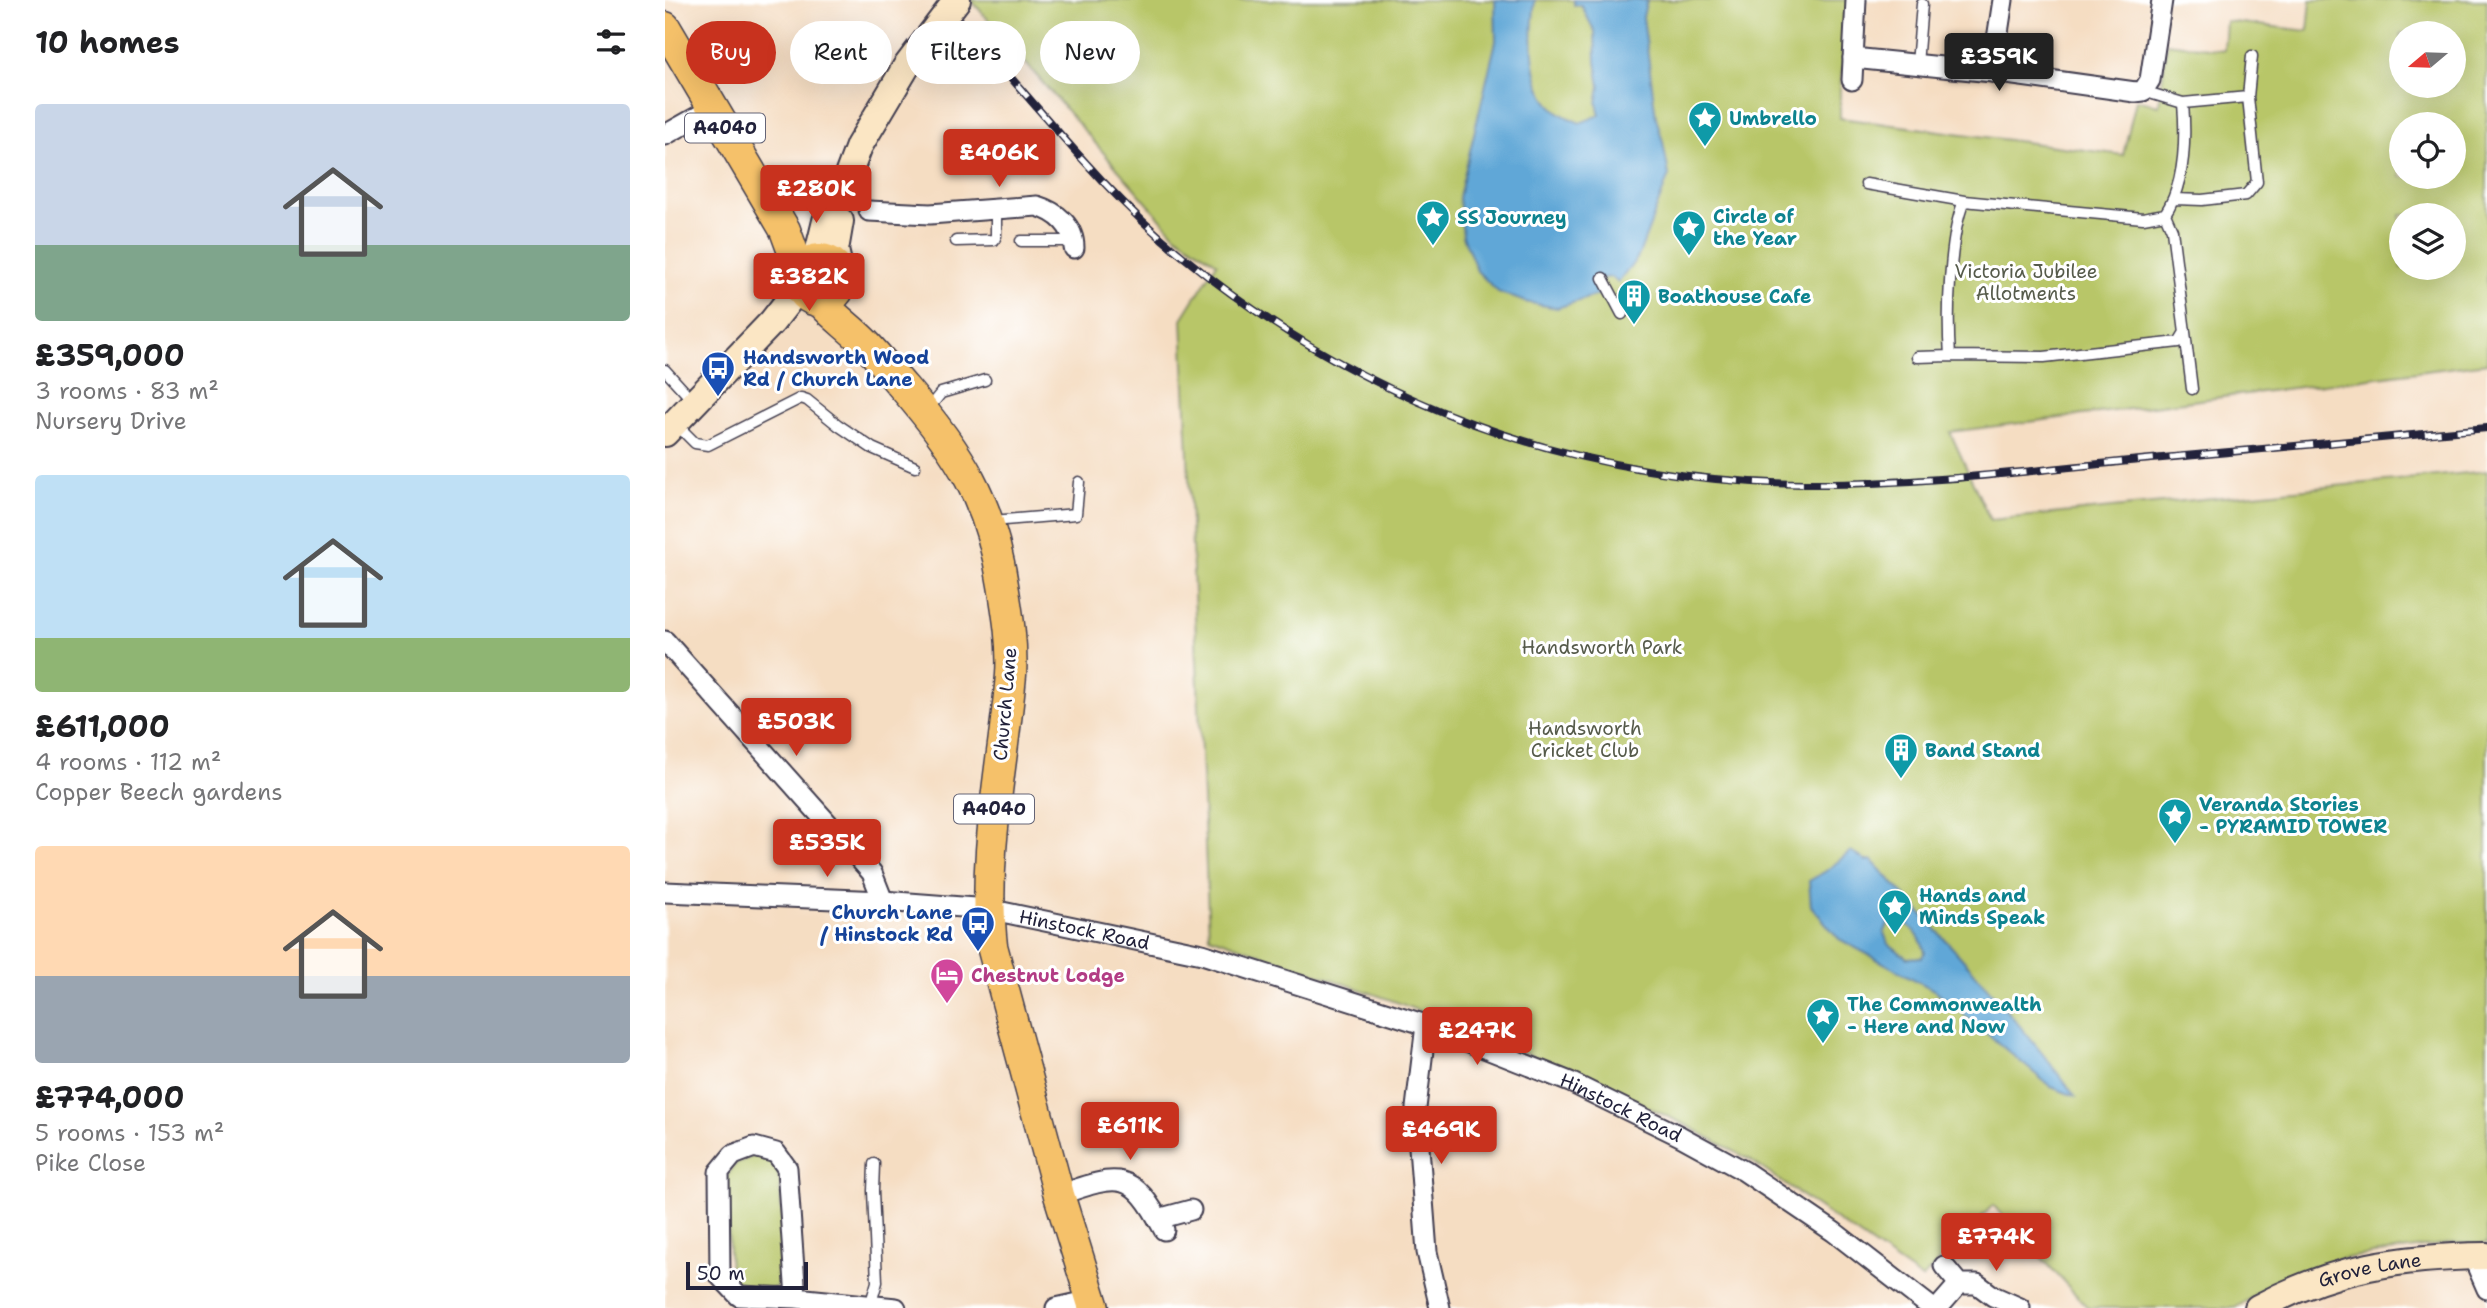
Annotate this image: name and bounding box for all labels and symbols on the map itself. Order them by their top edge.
north arrow [2389,21,2466,98]
pin: £359K [1950,34,2048,93]
place icon: Umbrello [1686,99,1724,148]
place label: Umbrello [1729,106,1817,131]
road number: A4040 [685,113,765,142]
pin: £406K [950,130,1048,189]
pin: £280K [767,166,865,225]
place icon: SS Journey [1414,198,1452,247]
place label: Circle of the Year [1713,204,1797,251]
place label: SS Journey [1457,205,1567,230]
place icon: Circle of the Year [1670,208,1708,257]
pin: £382K [760,254,858,313]
park label: Victoria Jubilee Allotments [1955,259,2098,306]
building icon: Boathouse Cafe [1615,277,1653,326]
place label: Boathouse Cafe [1658,284,1811,309]
place label: Handsworth Wood Rd / Church Lane [743,345,929,392]
bus stop icon: Handsworth Wood Rd / Church Lane [699,349,737,398]
park label: Handsworth Park [1521,635,1683,660]
street label: Church Lane [988,646,1022,762]
pin: £503K [747,698,845,758]
park label: Handsworth Cricket Club [1528,716,1642,763]
building icon: Band Stand [1882,731,1920,780]
place label: Band Stand [1925,738,2040,763]
place label: Veranda Stories - PYRAMID TOWER [2199,792,2387,839]
road number: A4040 [954,794,1034,824]
place icon: Veranda Stories - PYRAMID TOWER [2156,796,2194,845]
pin: £535K [778,820,876,879]
place label: Hands and Minds Speak [1919,883,2045,930]
place icon: Hands and Minds Speak [1876,887,1914,936]
place label: Church Lane / Hinstock Rd [820,900,953,947]
street label: Hinstock Road [1017,903,1152,955]
bus stop icon: Church Lane / Hinstock Rd [959,904,997,953]
hotel icon: Chestnut Lodge [928,956,966,1005]
place label: Chestnut Lodge [971,963,1125,988]
place label: The Commonwealth - Here and Now [1847,992,2042,1039]
place icon: The Commonwealth - Here and Now [1804,996,1842,1045]
pin: £247K [1428,1007,1526,1067]
street label: Hinstock Road [1557,1067,1686,1148]
pin: £611K [1081,1102,1179,1162]
pin: £469K [1392,1106,1490,1166]
pin: £774K [1947,1214,2045,1273]
street label: Grove Lane [2315,1247,2422,1293]
scale bar [686,1259,809,1291]

